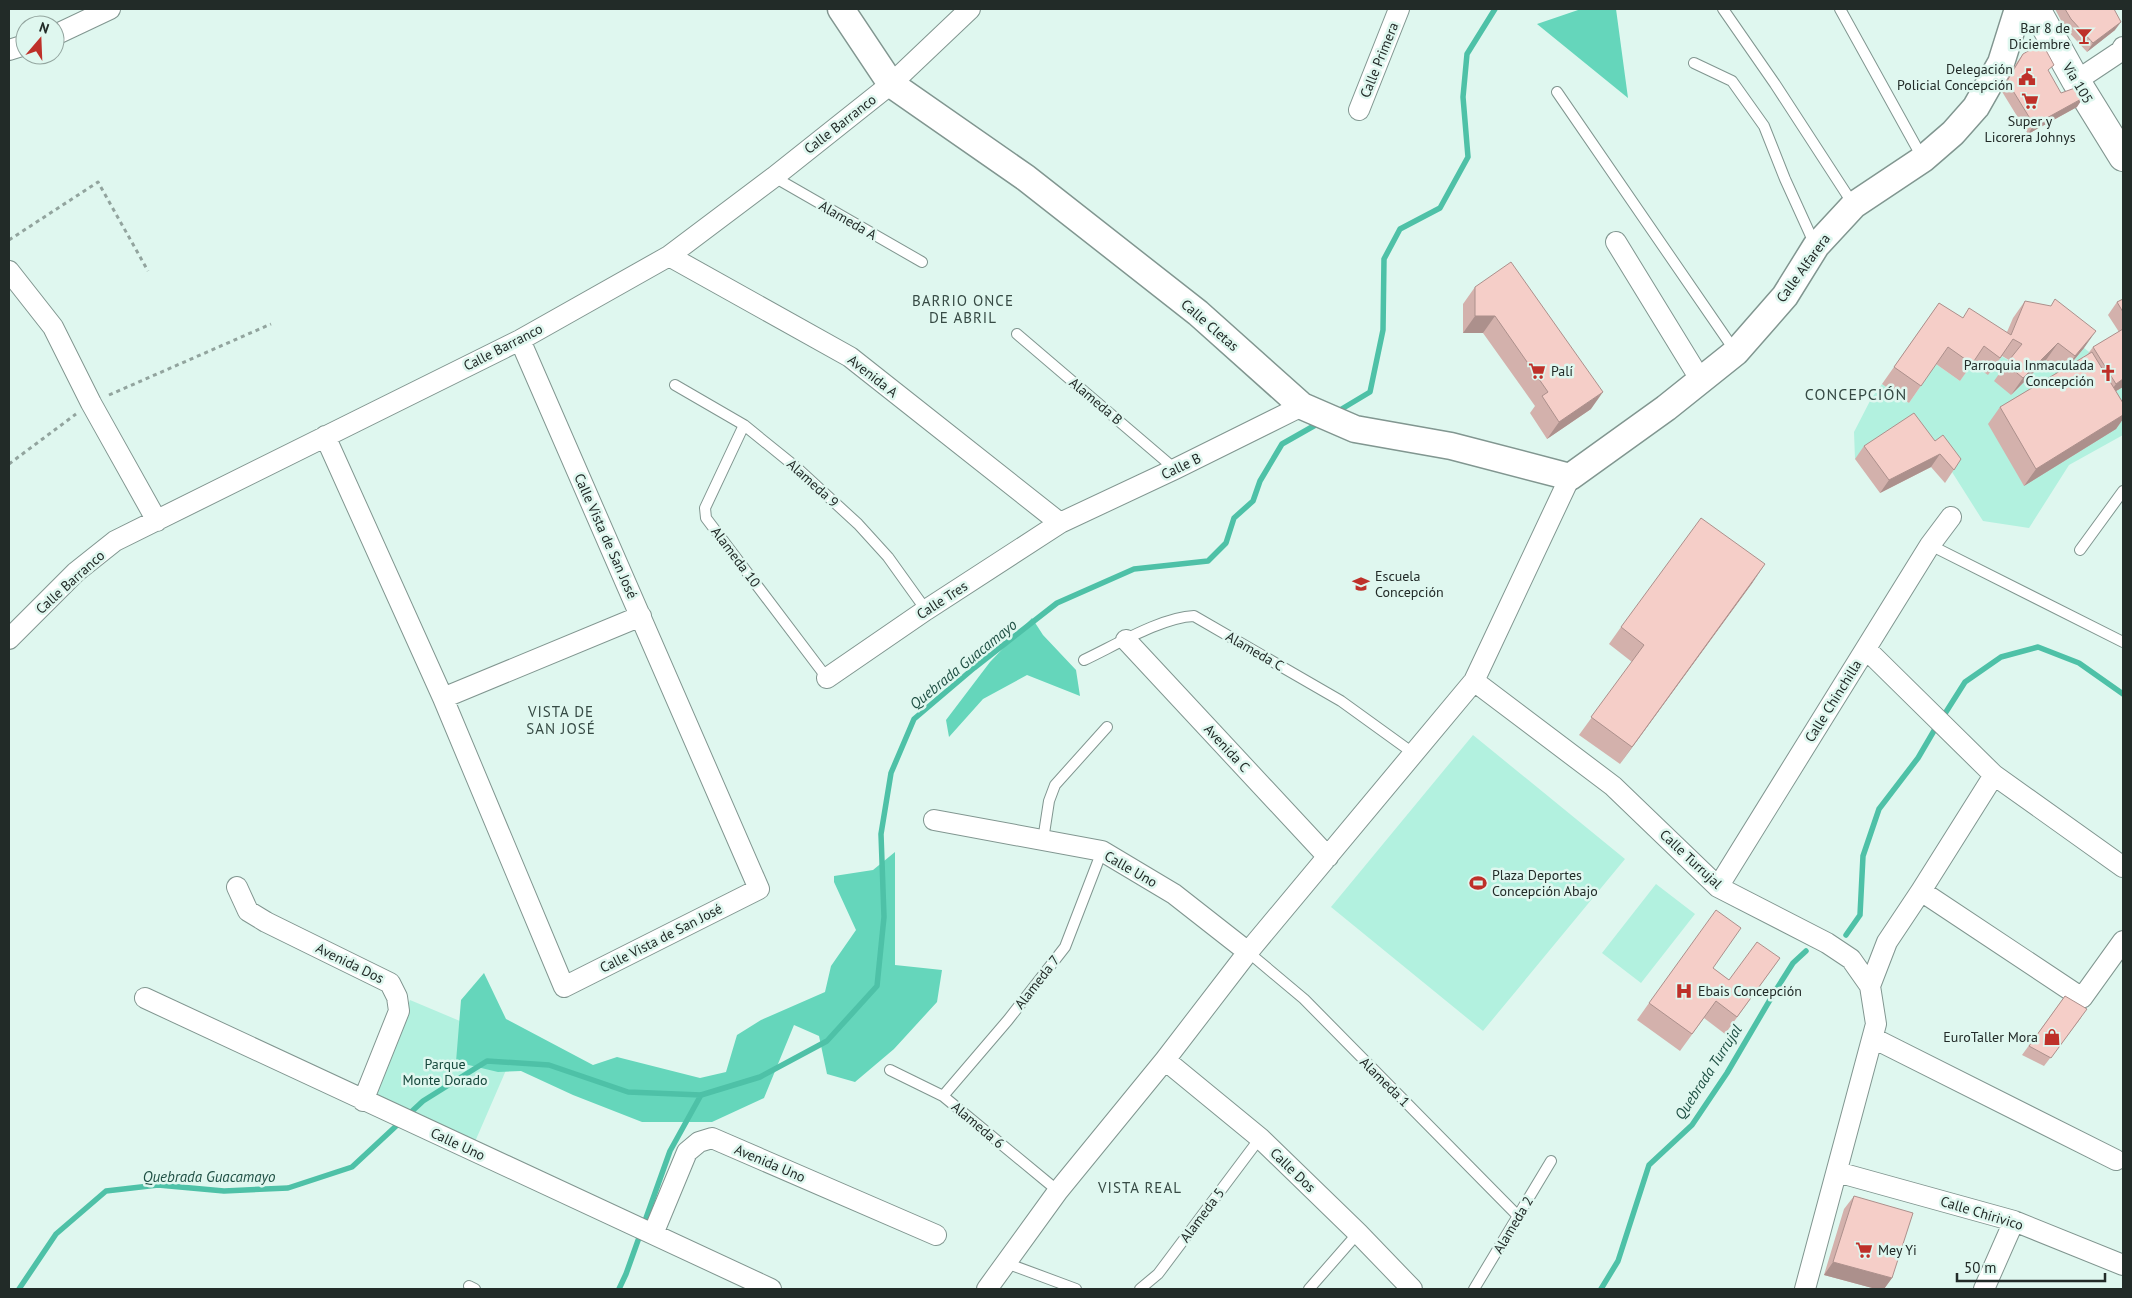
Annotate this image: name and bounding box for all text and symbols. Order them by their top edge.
north arrow [15,15,65,65]
text: N [37,18,52,38]
place label: Bar 8 de Diciembre [2009,19,2070,53]
street label: Calle Primera [1356,20,1402,100]
bar icon: Bar 8 de Diciembre [2074,26,2094,46]
street label: Vía 105 [2058,58,2097,107]
place label: Delegación Policial Concepción [1897,60,2013,94]
public building icon: Delegación Policial Concepción [2017,67,2037,87]
street label: Calle Barranco [800,90,880,158]
supermarket icon: Super y Licorera Johnys [2020,91,2040,111]
place label: Super y Licorera Johnys [1984,112,2076,146]
street label: Alameda A [816,196,881,244]
street label: Calle Alfarera [1772,230,1834,306]
district label: BARRIO ONCE DE ABRIL [912,291,1014,327]
street label: Calle Cletas [1177,295,1243,355]
street label: Calle Barranco [460,319,546,375]
street label: Avenida A [844,351,902,402]
place label: Parroquia Inmaculada Concepción [1964,356,2094,390]
supermarket icon: Palí [1527,361,1547,381]
place label: Palí [1551,362,1573,380]
church icon: Parroquia Inmaculada Concepción [2098,363,2118,383]
street label: Alameda B [1066,374,1126,428]
district label: CONCEPCIÓN [1805,384,1907,404]
street label: Calle B [1158,449,1204,483]
street label: Alameda 9 [783,455,843,511]
street label: Calle Vista de San José [570,471,642,601]
street label: Alameda 10 [707,523,765,591]
street label: Calle Barranco [32,546,108,618]
place label: Escuela Concepción [1375,567,1444,601]
school or university icon: Escuela Concepción [1351,574,1371,594]
street label: Calle Tres [913,577,971,623]
water label: Quebrada Guacamayo [905,615,1021,713]
street label: Alameda C [1223,627,1287,675]
street label: Calle Chinchilla [1801,656,1865,745]
district label: VISTA DE SAN JOSÉ [526,702,596,738]
street label: Avenida C [1200,720,1254,776]
street label: Calle Turrujal [1656,825,1726,893]
street label: Calle Uno [1101,847,1161,891]
place label: Plaza Deportes Concepción Abajo [1492,866,1598,900]
sports icon: Plaza Deportes Concepción Abajo [1468,873,1488,893]
street label: Calle Vista de San José [597,899,725,977]
street label: Avenida Dos [313,939,387,987]
street label: Alameda 7 [1010,951,1064,1013]
hospital icon: Ebais Concepción [1674,981,1694,1001]
place label: Ebais Concepción [1698,982,1802,1000]
water label: Quebrada Turrujal [1670,1021,1746,1123]
shop icon: EuroTaller Mora [2042,1027,2062,1047]
place label: EuroTaller Mora [1943,1028,2038,1046]
street label: Alameda 1 [1356,1053,1414,1111]
park label: Parque Monte Dorado [402,1055,488,1089]
street label: Alameda 6 [948,1098,1008,1152]
street label: Calle Uno [428,1124,488,1164]
street label: Avenida Uno [732,1140,808,1186]
street label: Calle Dos [1267,1144,1320,1196]
water label: Quebrada Guacamayo [143,1167,275,1186]
district label: VISTA REAL [1097,1178,1182,1197]
street label: Alameda 5 [1176,1184,1228,1246]
street label: Calle Chirivico [1938,1192,2026,1234]
street label: Alameda 2 [1489,1193,1537,1257]
supermarket icon: Mey Yi [1854,1240,1874,1260]
place label: Mey Yi [1878,1241,1917,1259]
scale bar [1957,1250,2104,1282]
text: 50 m [1964,1258,1997,1277]

